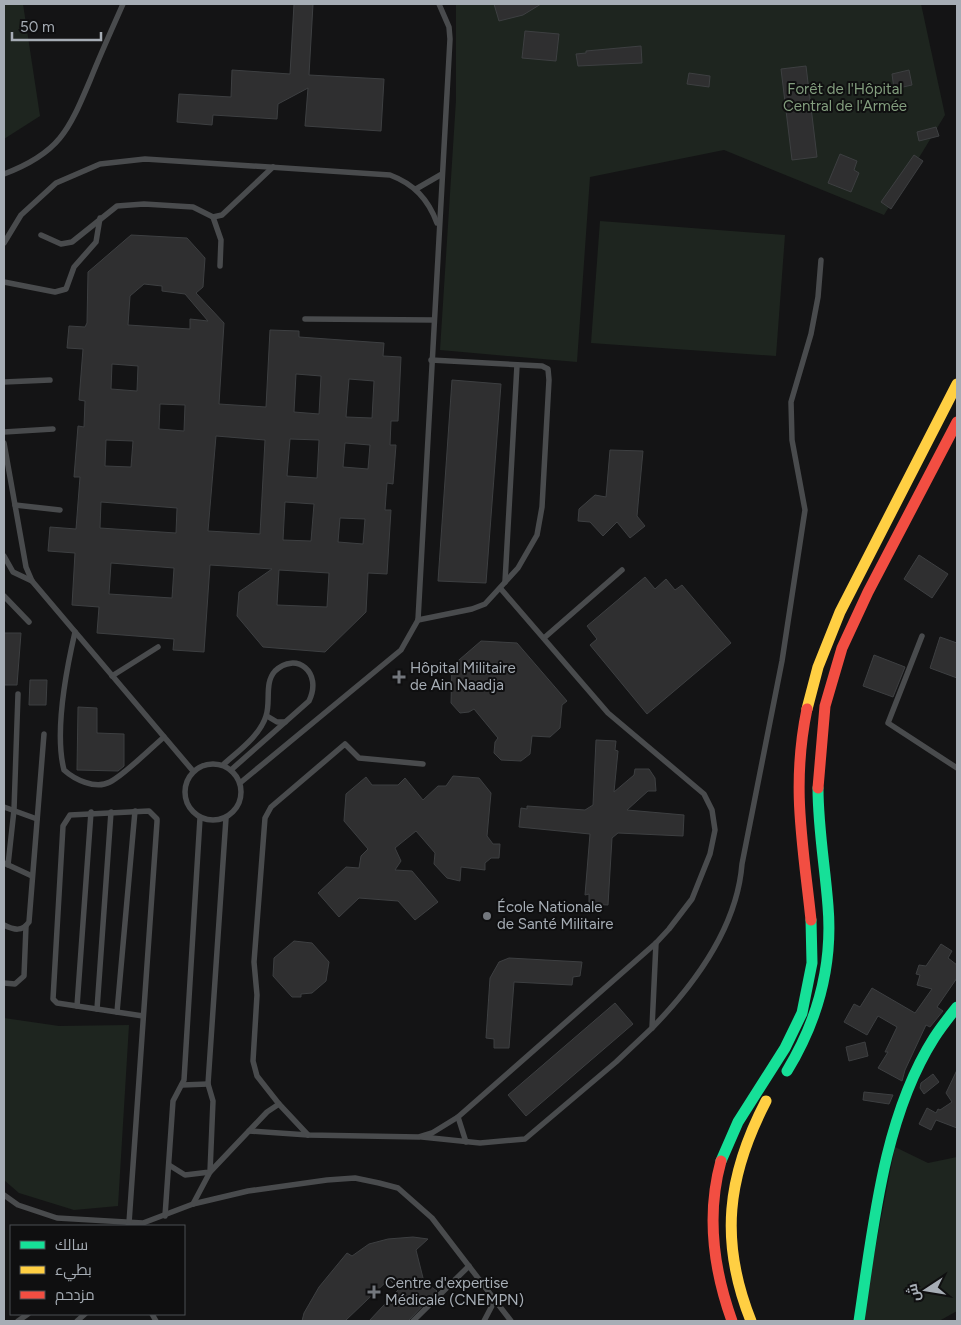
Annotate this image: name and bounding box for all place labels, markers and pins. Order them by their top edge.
place label: Hôpital Militaire de Ain Naadja [410,659,516,694]
marker: Hôpital Militaire de Ain Naadja [392,670,406,684]
place label: École Nationale de Santé Militaire [497,898,613,933]
marker: École Nationale de Santé Militaire [481,910,493,922]
place label: Centre d'expertise Médicale (CNEMPN) [385,1274,524,1309]
marker: Centre d'expertise Médicale (CNEMPN) [367,1285,381,1299]

